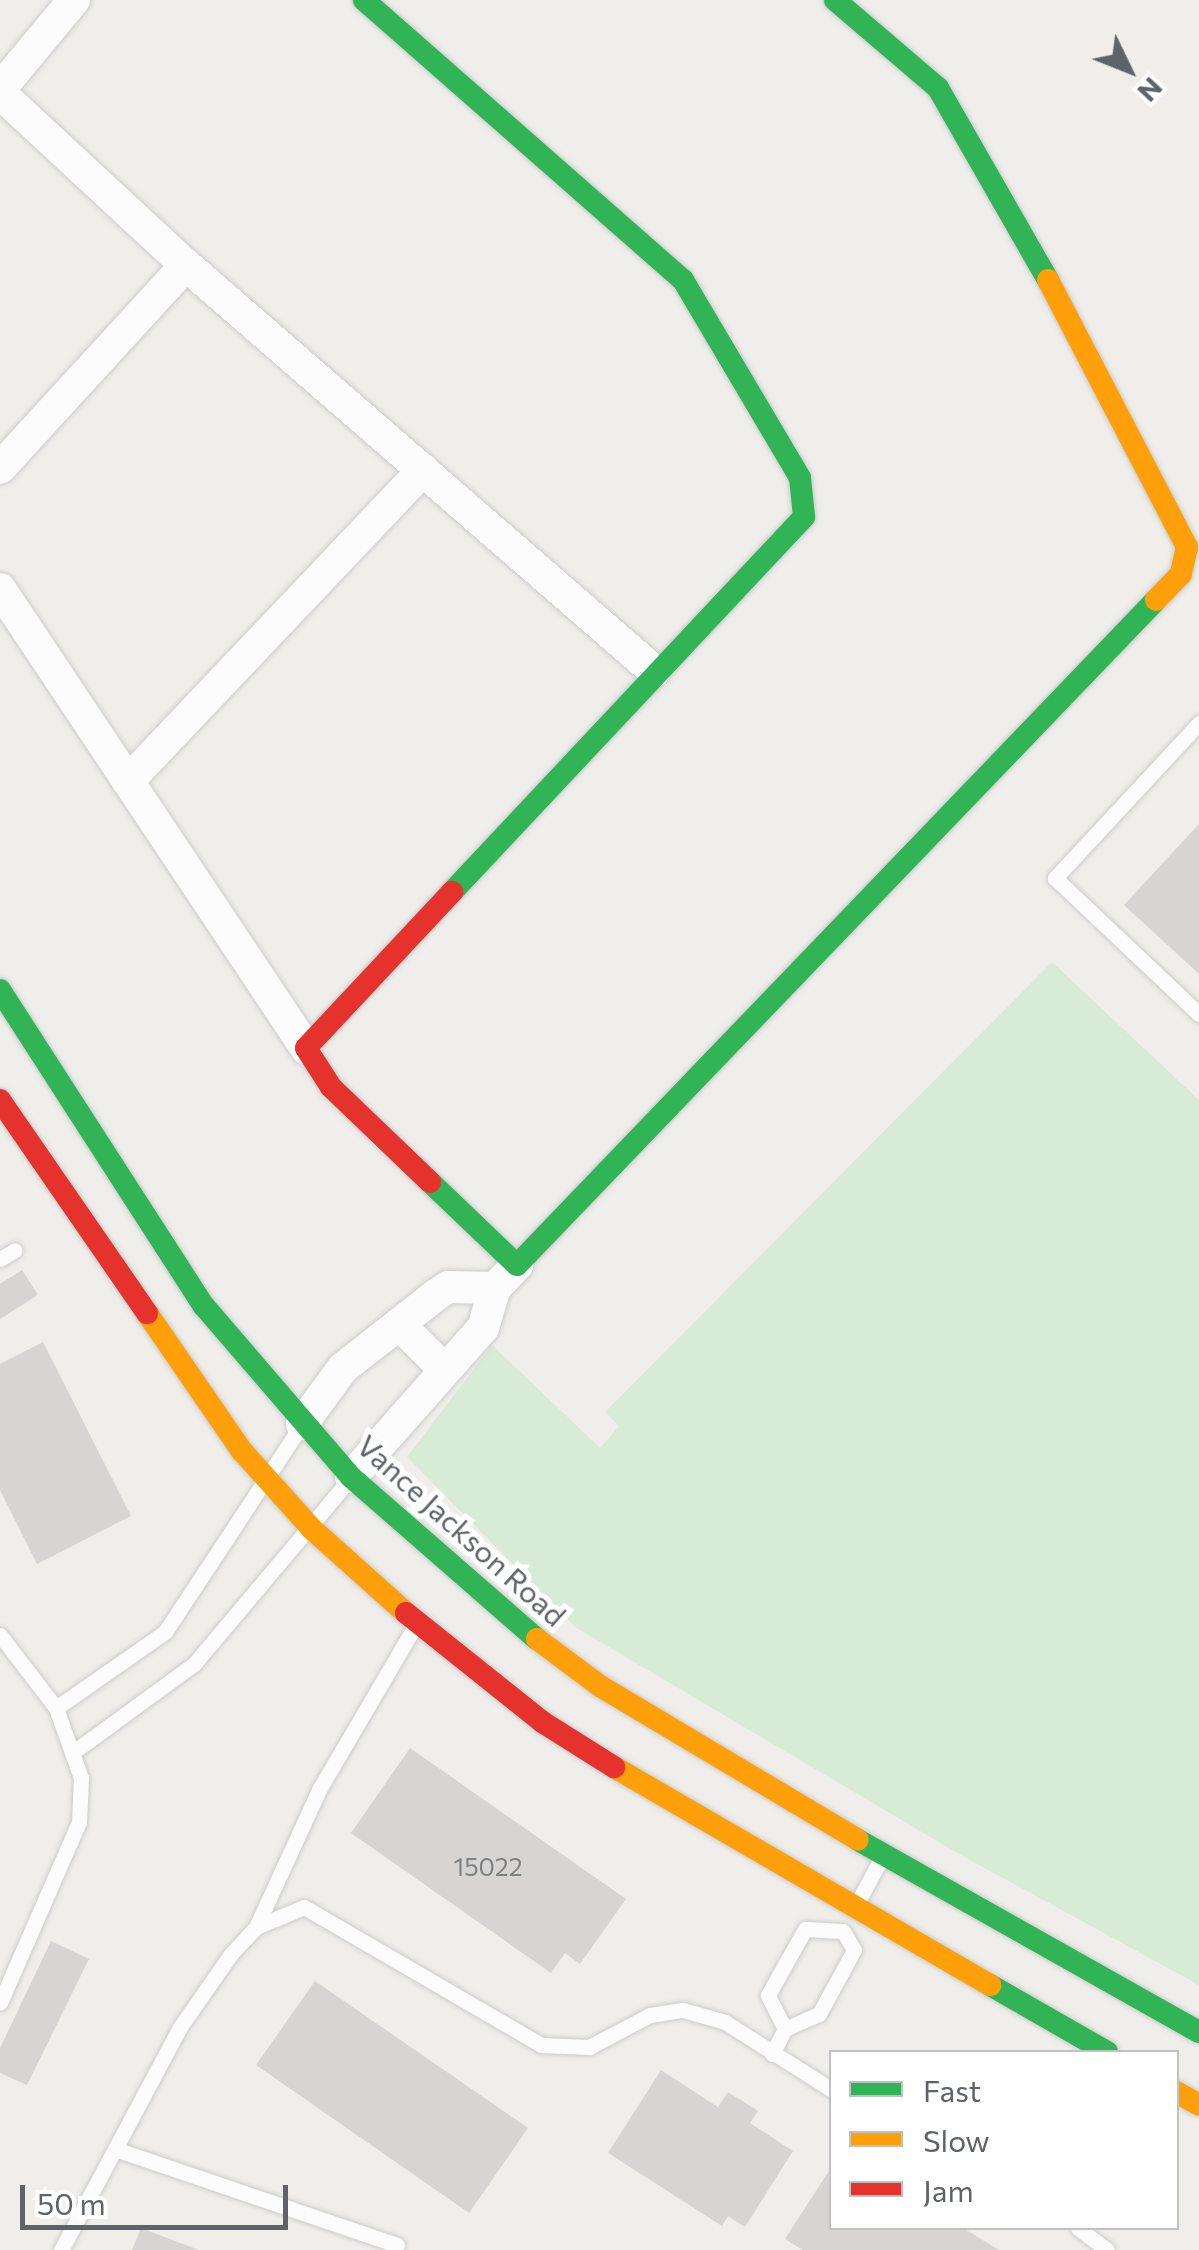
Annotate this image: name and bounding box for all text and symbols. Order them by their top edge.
north arrow [1079,20,1179,120]
text: N [1131,71,1171,110]
street label: Vance Jackson Road [350,1427,574,1633]
house number: 15022 [453,1851,523,1881]
legend [829,2050,1179,2230]
text: Fast [923,2071,981,2108]
text: Slow [923,2121,990,2158]
scale bar [25,2165,292,2227]
text: Jam [923,2171,974,2208]
text: 50 m [37,2184,106,2221]

